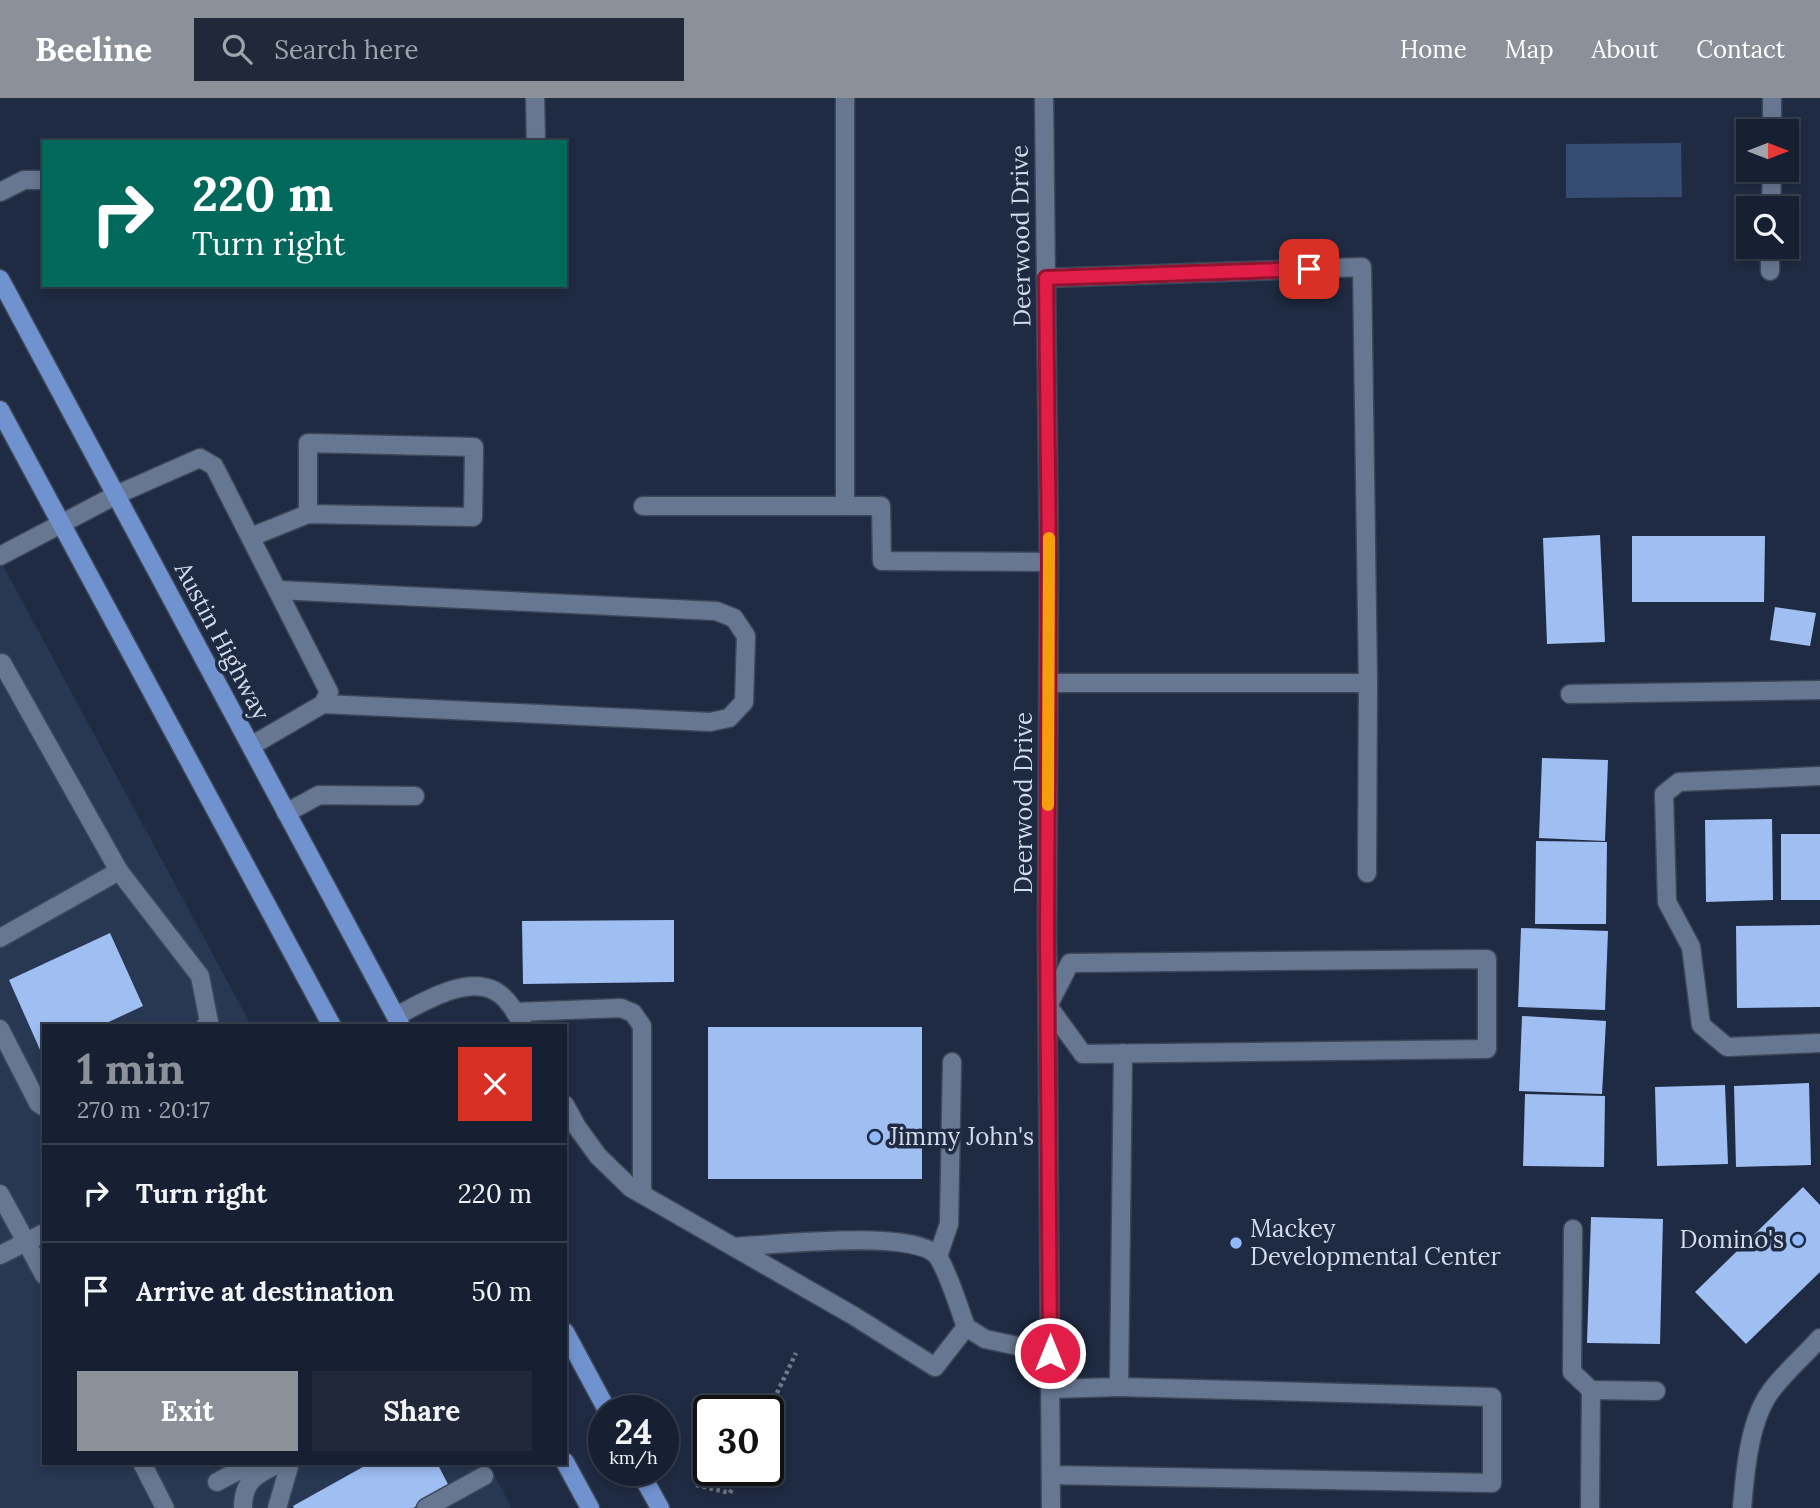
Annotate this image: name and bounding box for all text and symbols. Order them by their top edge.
search box [194,18,684,81]
text: Beeline [35,28,152,70]
icon: search [218,30,256,68]
text: Search here [274,33,419,66]
text: Home [1400,34,1467,65]
text: Map [1505,34,1554,65]
text: About [1592,34,1658,65]
text: Contact [1696,34,1785,65]
north arrow [1736,119,1799,182]
map controls [1736,119,1799,259]
street label: Deerwood Drive [1003,145,1038,327]
text: 220 m [192,162,333,224]
icon: right [77,168,168,259]
button: search [1736,196,1799,259]
text: Turn right [192,223,345,264]
pin [1279,239,1339,299]
icon: arrive [1290,250,1328,288]
street label: Austin Highway [167,556,277,725]
street label: Deerwood Drive [1008,712,1039,894]
text: 1 min [77,1042,184,1096]
button: close [458,1047,532,1121]
text: 270 m · 20:17 [77,1095,210,1124]
place label: Jimmy John's [888,1121,1034,1152]
marker: Jimmy John's [867,1129,883,1145]
icon: right [77,1174,115,1212]
text: Turn right [136,1177,267,1210]
text: 220 m [458,1177,532,1210]
place label: Mackey Developmental Center [1250,1213,1501,1272]
place label: Domino's [1680,1224,1784,1255]
marker: Domino's [1790,1232,1806,1248]
marker: Mackey Developmental Center [1228,1235,1244,1251]
icon: arrive [77,1272,115,1310]
text: Arrive at destination [136,1275,394,1308]
text: 50 m [472,1275,532,1308]
position arrow [1013,1316,1087,1390]
button: Exit [77,1371,298,1451]
button: Share [312,1371,532,1451]
speed limit sign: 30 [693,1395,784,1486]
text: 24 [615,1409,652,1454]
text: km/h [609,1446,658,1469]

